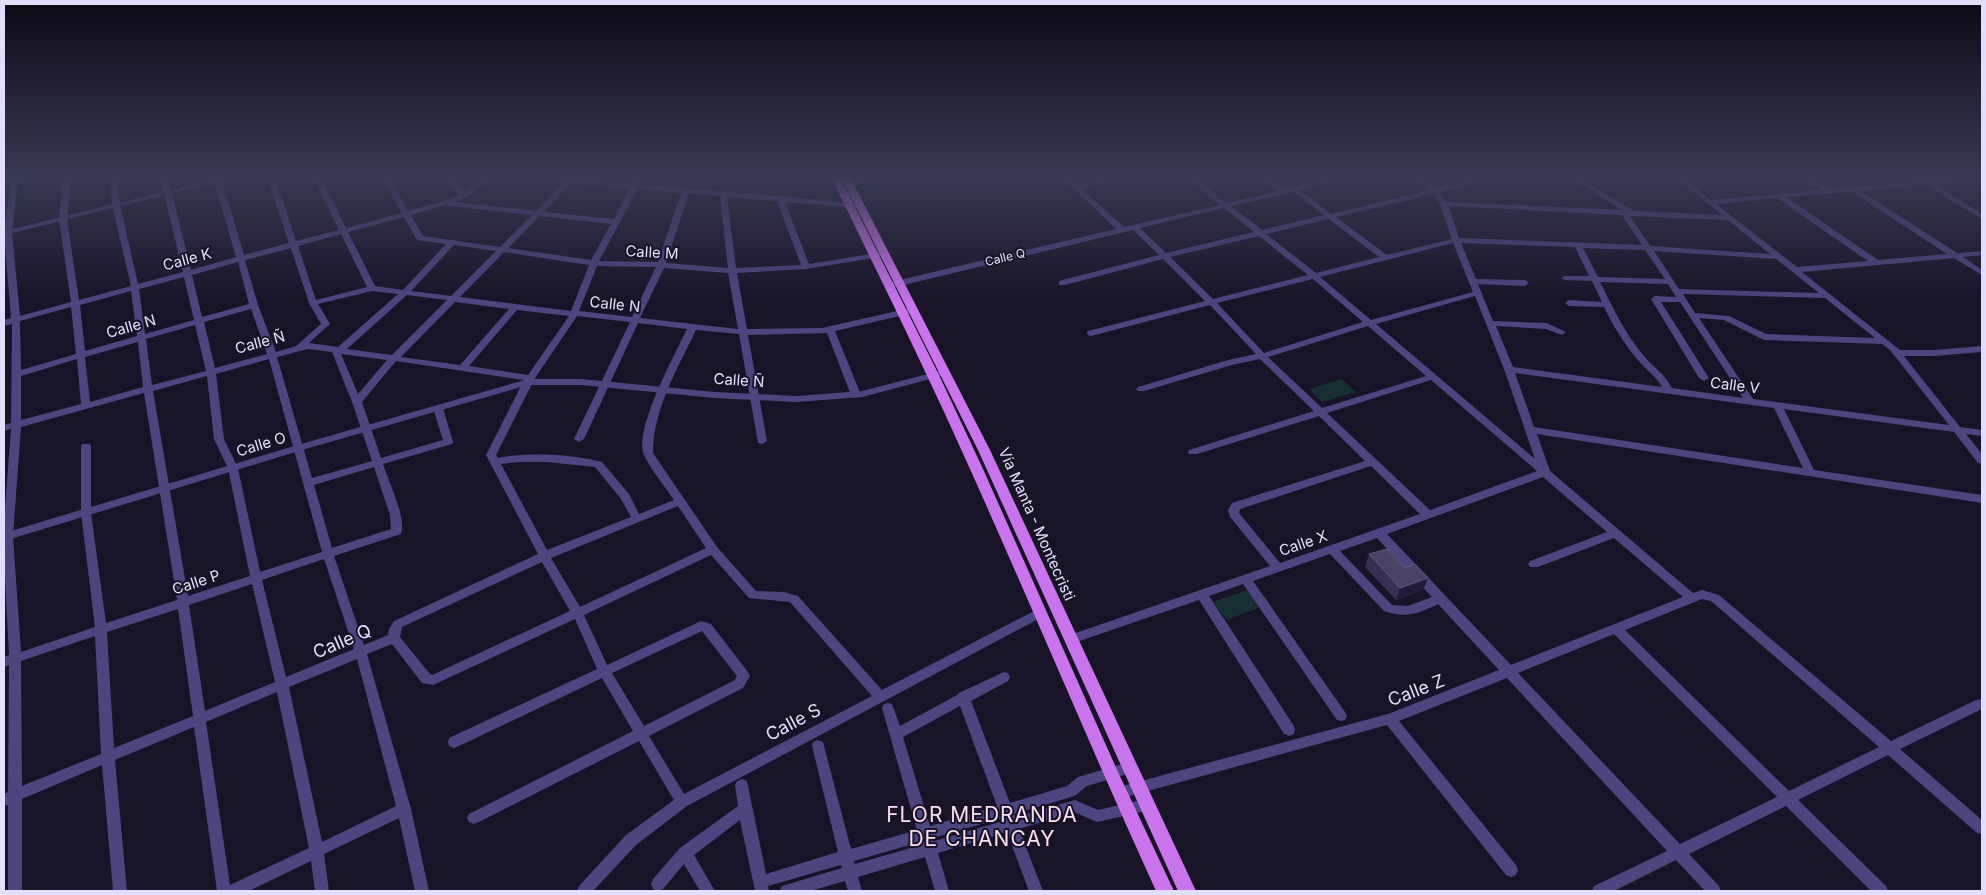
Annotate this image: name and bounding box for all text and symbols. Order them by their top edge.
street label: Calle M [625,241,679,263]
street label: Calle K [161,243,213,275]
street label: Calle Q [983,245,1027,269]
street label: Calle N [589,292,641,316]
street label: Calle N [104,310,158,342]
street label: Calle Ñ [233,326,287,358]
street label: Calle Ñ [713,369,765,391]
street label: Calle V [1709,373,1761,397]
street label: Calle O [234,427,288,461]
street label: Vía Manta - Montecristi [995,444,1079,604]
street label: Calle X [1276,526,1330,560]
street label: Calle P [170,565,222,599]
street label: Calle Q [310,619,374,663]
street label: Calle Z [1385,670,1447,710]
street label: Calle S [762,699,824,745]
district label: FLOR MEDRANDA DE CHANCAY [886,802,1078,851]

